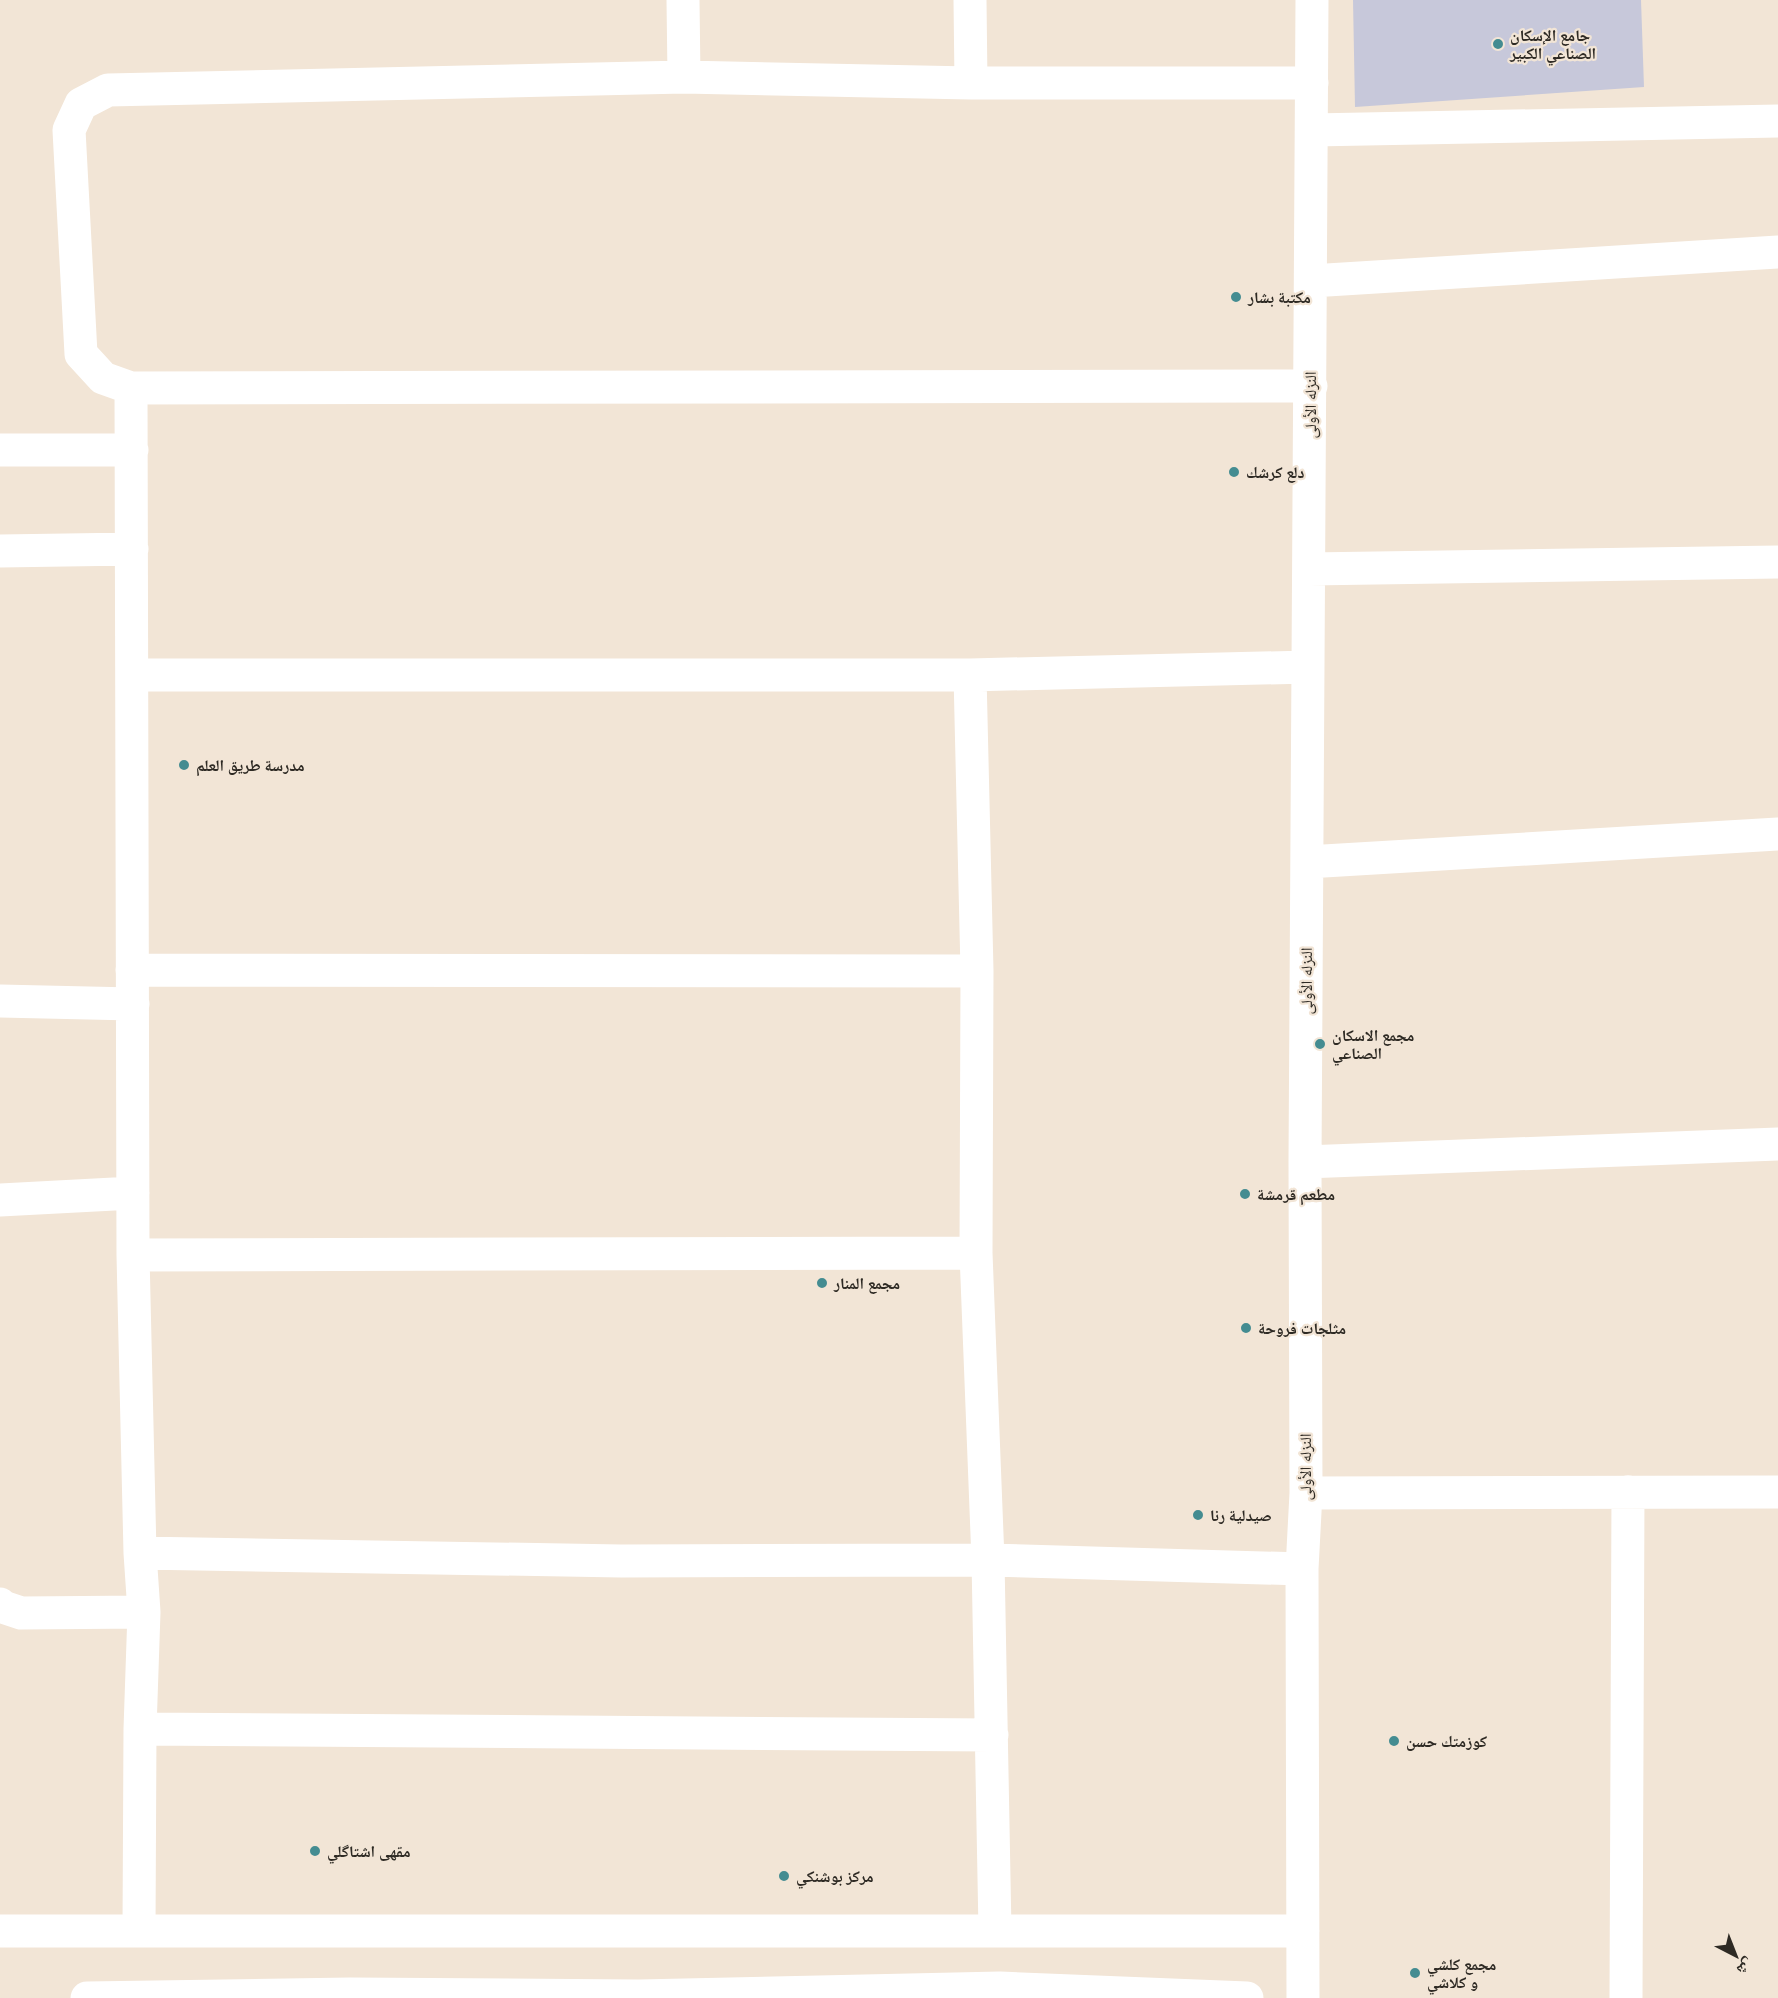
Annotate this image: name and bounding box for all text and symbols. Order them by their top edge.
place label: جامع الإسكان الصناعي الكبير [1509,25,1596,66]
marker: جامع الإسكان الصناعي الكبير [1491,37,1505,51]
place label: مكتبة بشار [1247,287,1311,308]
marker: مكتبة بشار [1229,290,1243,304]
street label: النزله الأولى [1300,371,1321,439]
place label: دلع كرشك [1246,462,1304,483]
marker: دلع كرشك [1227,465,1241,479]
place label: مدرسة طريق العلم [196,755,305,777]
marker: مدرسة طريق العلم [177,758,191,772]
street label: النزله الأولى [1296,947,1317,1015]
place label: مجمع الاسكان الصناعي [1332,1025,1414,1066]
marker: مجمع الاسكان الصناعي [1313,1037,1327,1051]
place label: مطعم قرمشة [1257,1184,1335,1206]
marker: مطعم قرمشة [1238,1187,1252,1201]
place label: مجمع المنار [833,1273,900,1294]
marker: مجمع المنار [815,1276,829,1290]
place label: مثلجات فروحة [1258,1318,1346,1339]
marker: مثلجات فروحة [1239,1321,1253,1335]
street label: النزله الأولى [1295,1433,1316,1501]
place label: صيدلية رنا [1210,1505,1272,1526]
marker: صيدلية رنا [1191,1508,1205,1522]
place label: كوزمتك حسن [1406,1731,1487,1752]
marker: كوزمتك حسن [1387,1734,1401,1748]
place label: مقهى اشتاگلي [327,1841,410,1864]
marker: مقهى اشتاگلي [308,1844,322,1858]
place label: مركز بوشنكي [796,1866,874,1889]
marker: مركز بوشنكي [777,1869,791,1883]
north arrow [1706,1926,1766,1986]
text: ش [1732,1953,1759,1980]
place label: مجمع كلشي و كلاشي [1427,1954,1496,1995]
marker: مجمع كلشي و كلاشي [1408,1966,1422,1980]

